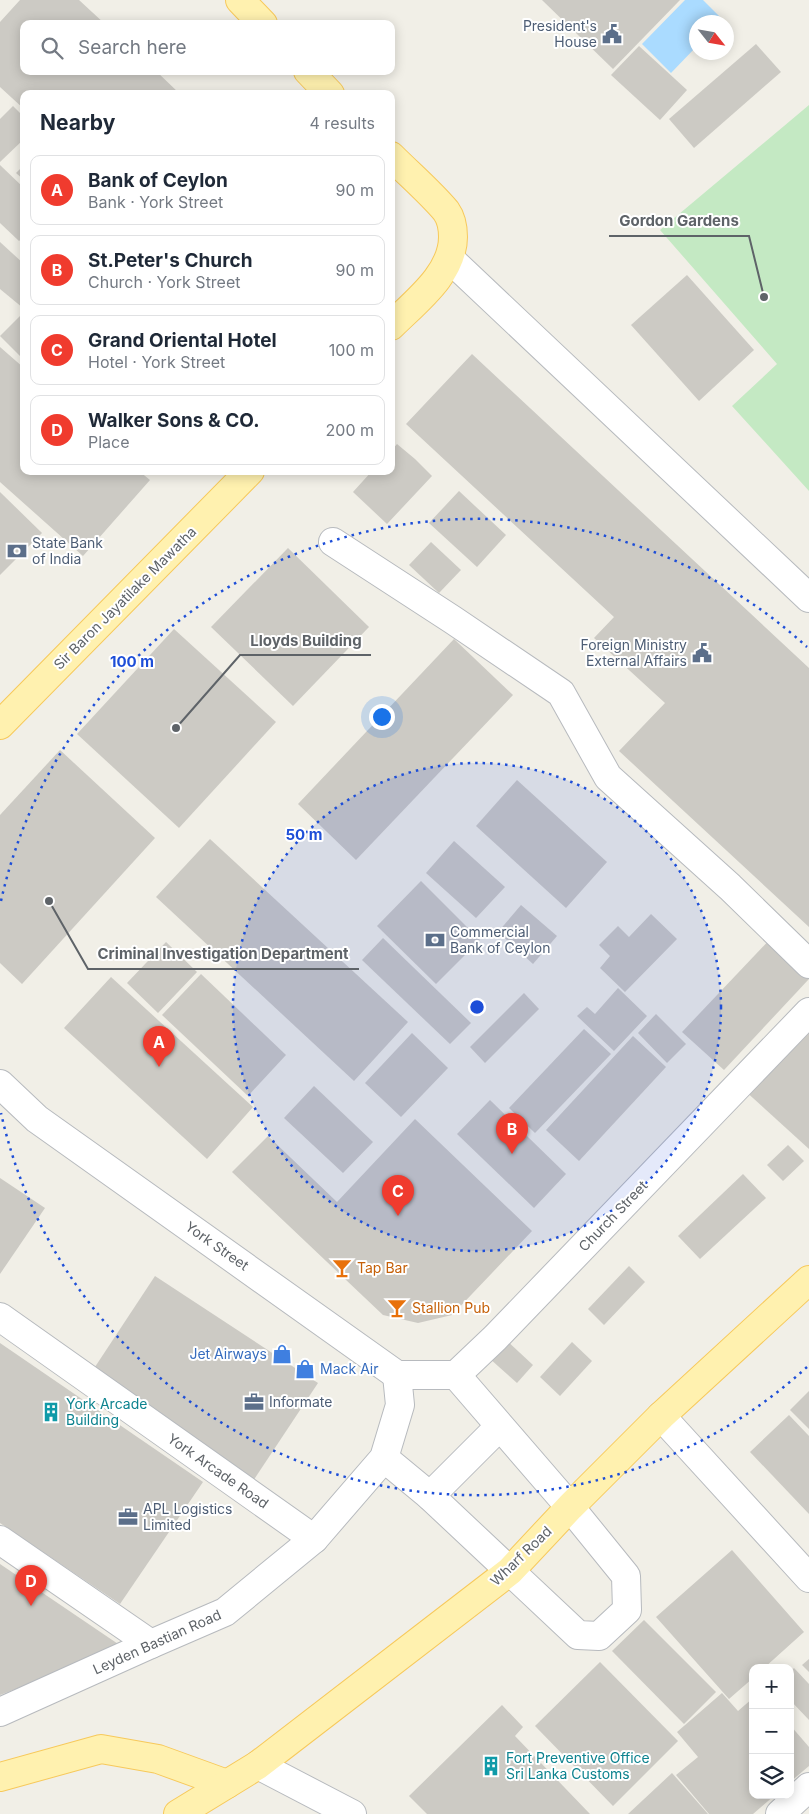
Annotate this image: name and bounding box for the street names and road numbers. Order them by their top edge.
street label: Sir Baron Jayatilake Mawatha [50,523,200,673]
street label: Church Street [575,1177,651,1254]
street label: York Street [182,1218,253,1274]
street label: York Arcade Road [165,1429,272,1512]
street label: Wharf Road [487,1522,555,1589]
street label: Leyden Bastian Road [90,1606,224,1677]

